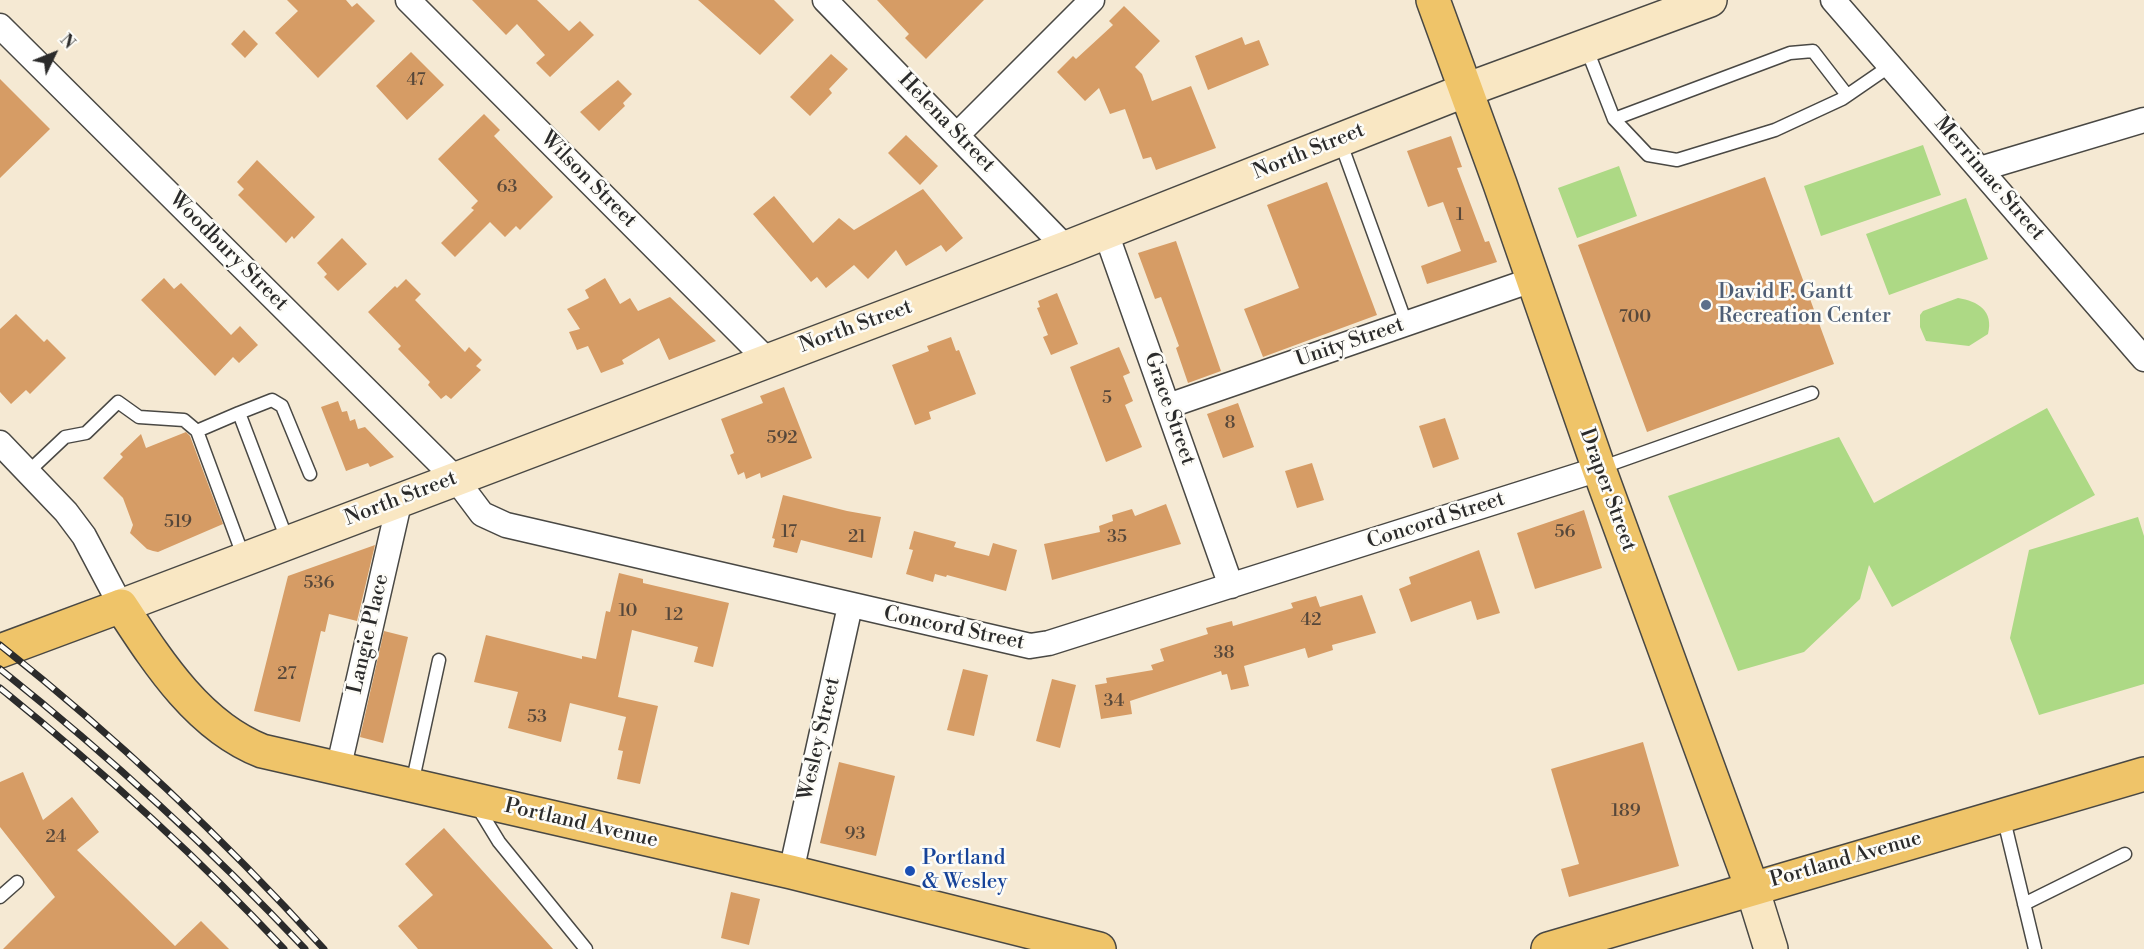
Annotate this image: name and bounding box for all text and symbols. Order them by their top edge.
north arrow [24,24,84,84]
text: N [56,30,79,53]
street label: Helena Street [892,68,1000,178]
house number: 47 [406,70,426,92]
street label: Merrimac Street [1928,112,2050,246]
street label: North Street [1249,118,1369,186]
street label: Wilson Street [534,126,642,234]
house number: 63 [497,177,517,199]
street label: Woodbury Street [163,187,293,317]
house number: 1 [1456,205,1464,227]
place label: David F. Gantt Recreation Center [1718,280,1891,330]
street label: North Street [796,295,916,359]
marker: David F. Gantt Recreation Center [1699,298,1713,312]
house number: 700 [1619,307,1651,329]
street label: Unity Street [1292,313,1408,373]
street label: Grace Street [1138,349,1200,469]
house number: 5 [1102,388,1112,410]
house number: 8 [1224,413,1236,435]
street label: Draper Street [1573,425,1641,555]
house number: 592 [766,428,798,450]
street label: North Street [341,466,461,532]
street label: Concord Street [1364,487,1508,555]
house number: 519 [164,512,192,534]
house number: 17 [781,522,797,544]
house number: 56 [1555,522,1575,544]
house number: 21 [848,527,866,549]
house number: 35 [1107,527,1127,549]
street label: Langie Place [343,572,395,696]
house number: 536 [304,573,334,595]
house number: 10 [618,601,638,623]
street label: Concord Street [881,602,1027,656]
house number: 12 [665,605,683,627]
house number: 42 [1301,610,1321,632]
house number: 38 [1214,643,1234,665]
house number: 27 [277,664,297,686]
street label: Wesley Street [794,675,846,803]
house number: 34 [1104,691,1124,713]
house number: 53 [527,707,547,729]
street label: Portland Avenue [502,794,660,854]
house number: 189 [1611,801,1641,823]
house number: 93 [845,824,865,846]
street label: Portland Avenue [1767,826,1925,894]
house number: 24 [45,827,67,849]
place label: Portland & Wesley [922,846,1008,896]
marker: Portland & Wesley [903,864,917,878]

